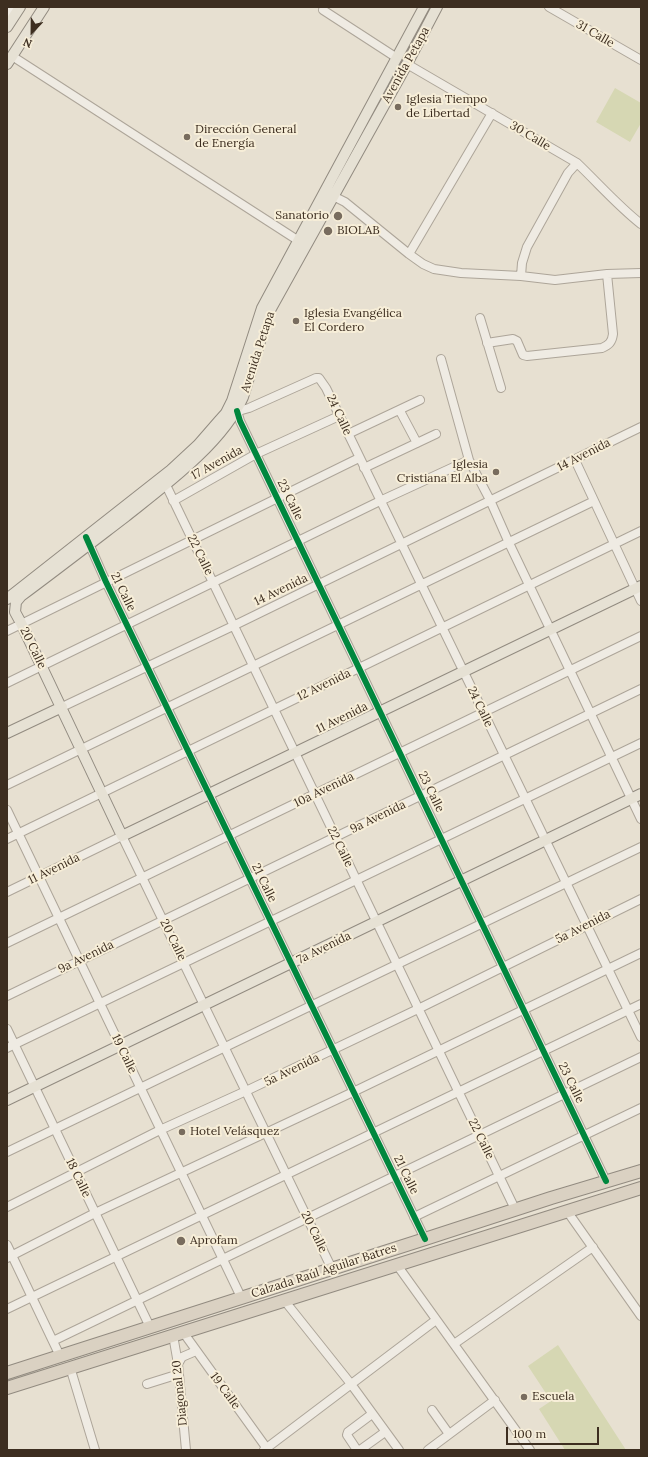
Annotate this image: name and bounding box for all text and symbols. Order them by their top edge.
north arrow [12,12,52,52]
street label: 31 Calle [573,17,617,51]
street label: Avenida Petapa [379,24,433,106]
text: N [21,35,34,51]
place label: Iglesia Tiempo de Libertad [406,93,487,121]
marker: Iglesia Tiempo de Libertad [393,102,403,112]
street label: 30 Calle [507,118,553,154]
place label: Dirección General de Energía [195,123,296,151]
marker: Dirección General de Energía [182,132,192,142]
place label: Sanatorio [275,209,329,223]
marker: Sanatorio [332,210,344,222]
place label: BIOLAB [337,224,380,238]
marker: BIOLAB [322,225,334,237]
place label: Iglesia Evangélica El Cordero [304,307,402,335]
street label: Avenida Petapa [238,309,278,395]
marker: Iglesia Evangélica El Cordero [291,316,301,326]
street label: 24 Calle [323,392,355,438]
street label: 14 Avenida [555,435,613,475]
street label: 17 Avenida [189,443,245,483]
place label: Iglesia Cristiana El Alba [397,458,488,486]
marker: Iglesia Cristiana El Alba [491,467,501,477]
street label: 23 Calle [274,477,306,523]
street label: 22 Calle [184,532,216,578]
street label: 21 Calle [107,570,139,614]
street label: 14 Avenida [252,571,310,609]
street label: 20 Calle [17,625,49,671]
street label: 12 Avenida [295,666,353,704]
street label: 24 Calle [464,684,496,730]
street label: 11 Avenida [314,699,370,737]
street label: 10a Avenida [292,769,356,811]
street label: 23 Calle [415,769,447,815]
street label: 9a Avenida [348,797,408,837]
street label: 22 Calle [324,824,356,870]
street label: 11 Avenida [26,850,82,888]
street label: 21 Calle [248,861,280,905]
street label: 5a Avenida [553,907,613,947]
street label: 20 Calle [157,917,189,963]
street label: 7a Avenida [294,929,354,967]
street label: 9a Avenida [56,937,116,977]
street label: 19 Calle [108,1032,140,1076]
street label: 5a Avenida [262,1050,322,1090]
street label: 23 Calle [555,1060,587,1106]
street label: 22 Calle [465,1116,497,1162]
place label: Hotel Velásquez [190,1125,279,1139]
marker: Hotel Velásquez [177,1127,187,1137]
street label: 21 Calle [390,1153,422,1197]
street label: 18 Calle [62,1156,94,1200]
street label: 20 Calle [298,1209,330,1255]
place label: Aprofam [190,1234,238,1248]
marker: Aprofam [175,1235,187,1247]
street label: Calzada Raúl Aguilar Batres [250,1241,398,1301]
street label: Diagonal 20 [169,1359,191,1427]
street label: 19 Calle [207,1370,243,1412]
place label: Escuela [532,1390,575,1404]
marker: Escuela [519,1392,529,1402]
scale bar [508,1419,601,1445]
text: 100 m [513,1426,546,1441]

